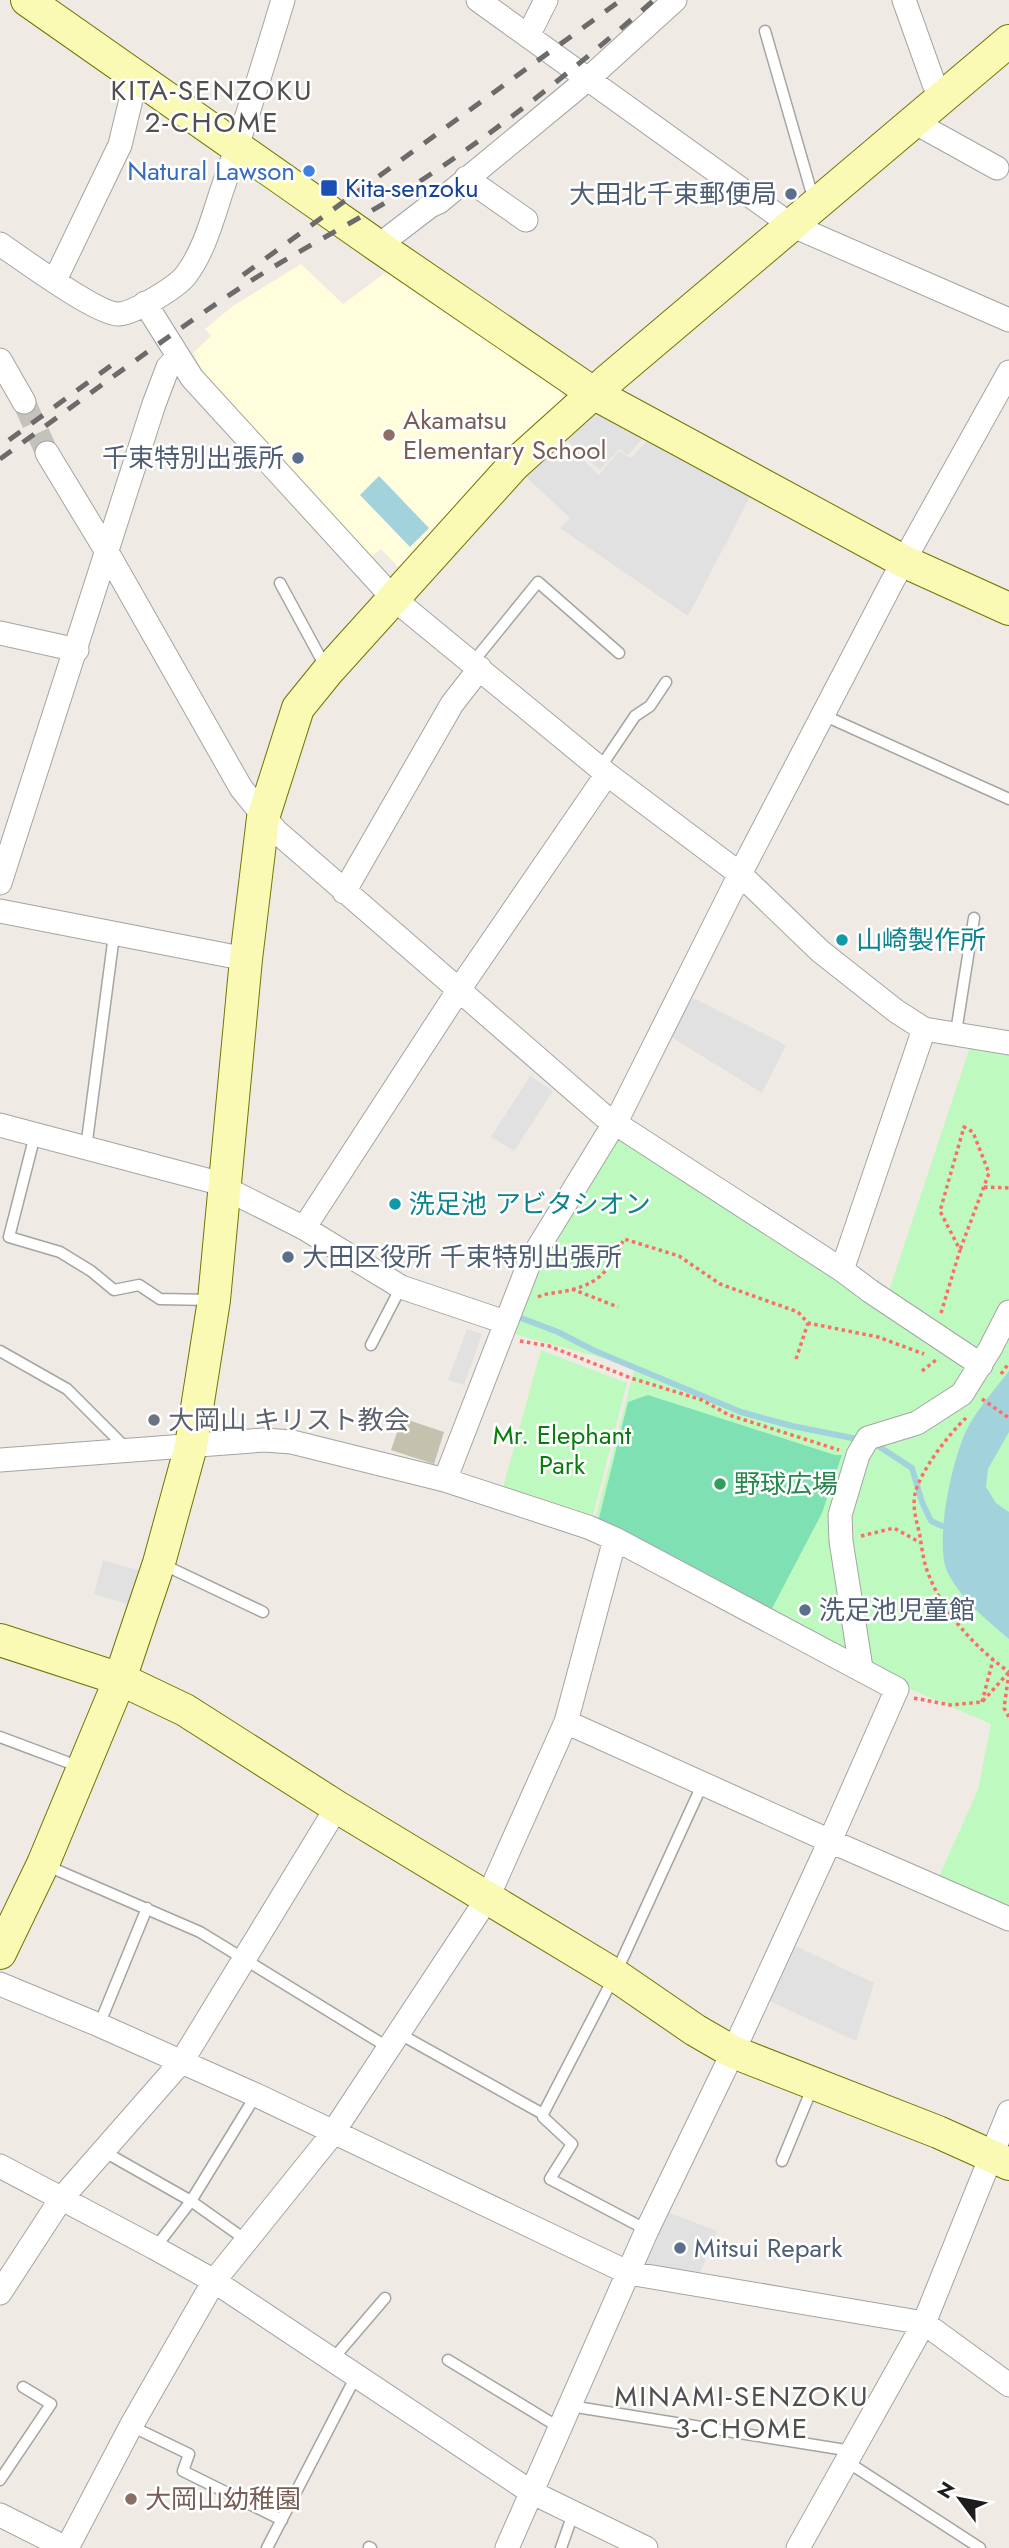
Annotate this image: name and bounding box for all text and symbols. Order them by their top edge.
district label: KITA-SENZOKU 2-CHOME [110,70,314,143]
place label: Natural Lawson [127,152,295,190]
marker: Natural Lawson [301,163,317,179]
place label: Kita-senzoku [345,169,479,207]
place label: 大田北千束郵便局 [569,175,777,213]
marker: Kita-senzoku [319,178,339,198]
marker: 大田北千束郵便局 [783,186,799,202]
place label: Akamatsu Elementary School [403,401,606,469]
marker: Akamatsu Elementary School [381,427,397,443]
place label: 千束特別出張所 [102,439,284,477]
marker: 千束特別出張所 [290,450,306,466]
place label: 山崎製作所 [856,921,986,959]
marker: 山崎製作所 [834,932,850,948]
place label: 洗足池 アビタシオン [409,1185,651,1223]
marker: 洗足池 アビタシオン [387,1196,403,1212]
place label: 大田区役所 千束特別出張所 [302,1238,622,1276]
marker: 大田区役所 千束特別出張所 [280,1249,296,1265]
place label: 大岡山 キリスト教会 [168,1401,410,1439]
marker: 大岡山 キリスト教会 [146,1412,162,1428]
park label: Mr. Elephant Park [493,1416,632,1484]
place label: 野球広場 [734,1465,838,1503]
marker: 野球広場 [712,1476,728,1492]
place label: 洗足池児童館 [819,1591,975,1629]
marker: 洗足池児童館 [797,1602,813,1618]
place label: Mitsui Repark [694,2229,843,2267]
marker: Mitsui Repark [672,2240,688,2256]
district label: MINAMI-SENZOKU 3-CHOME [615,2376,869,2449]
north arrow [925,2464,995,2534]
text: N [931,2477,961,2504]
place label: 大岡山幼稚園 [145,2480,301,2518]
marker: 大岡山幼稚園 [123,2491,139,2507]

